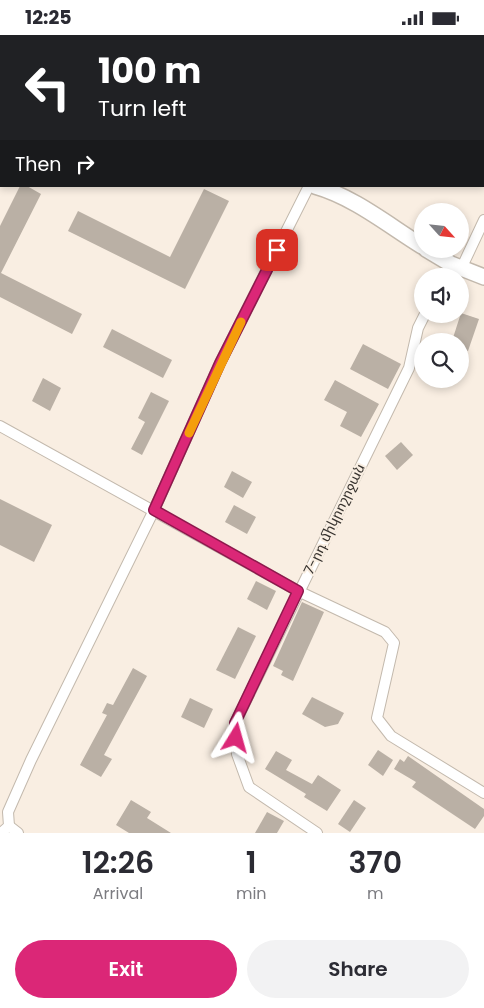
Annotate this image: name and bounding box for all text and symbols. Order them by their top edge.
text: 12:25 [25,4,72,31]
text: 100 m [98,46,201,95]
icon: left [15,55,80,120]
text: Turn left [98,93,186,124]
icon: right [71,150,99,178]
text: Then [15,151,61,178]
north arrow [414,203,469,257]
map controls [414,203,469,388]
pin [256,229,298,271]
icon: arrive [263,236,291,264]
button: sound [414,268,469,323]
button: search [414,333,469,388]
street label: 7-րդ միկրոշրջան [298,460,370,578]
position arrow [209,711,261,763]
text: 12:26 [82,841,154,884]
text: 1 [246,841,257,884]
text: 370 [348,841,402,884]
text: Arrival [93,882,143,905]
text: min [236,882,267,905]
text: m [367,882,384,905]
button: Exit [15,940,237,998]
button: Share [247,940,469,998]

